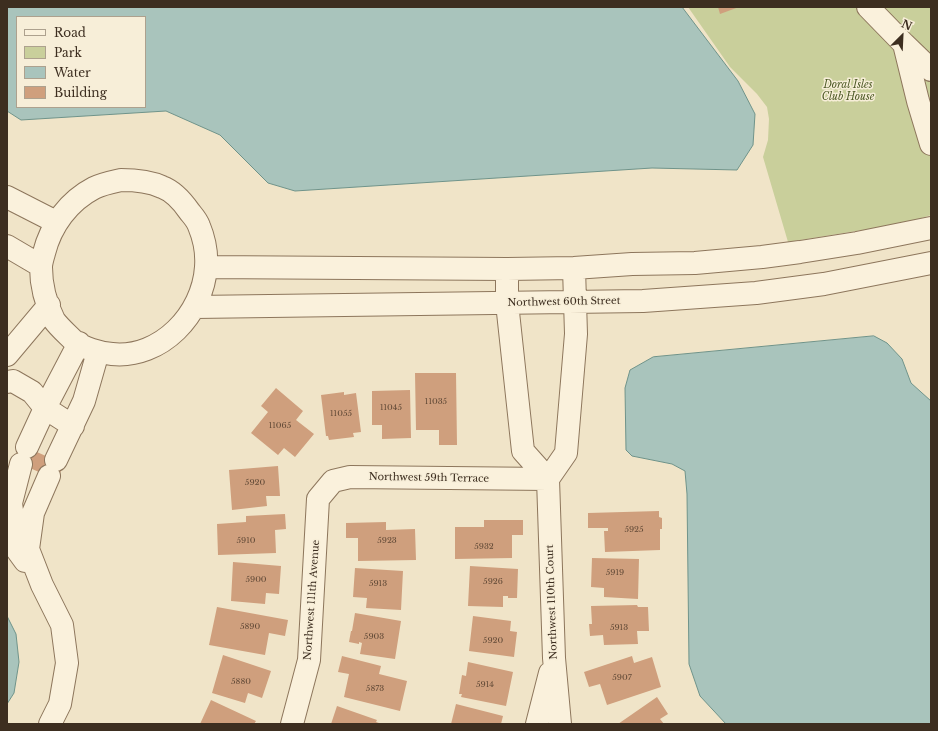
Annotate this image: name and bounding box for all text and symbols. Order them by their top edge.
legend [16,16,146,108]
north arrow [882,16,922,56]
text: N [899,17,914,34]
text: Road [54,25,86,40]
text: Park [54,45,82,60]
text: Water [54,65,91,80]
park label: Doral Isles Club House [822,79,874,102]
text: Building [54,85,107,100]
street label: Northwest 60th Street [507,295,621,309]
house number: 11035 [425,397,447,407]
house number: 11045 [380,403,402,413]
house number: 11055 [330,409,352,419]
house number: 11065 [269,421,291,431]
street label: Northwest 59th Terrace [369,471,489,485]
house number: 5920 [245,478,265,488]
house number: 5925 [624,525,644,535]
house number: 5910 [237,536,255,546]
house number: 5923 [377,536,397,546]
street label: Northwest 111th Avenue [302,539,322,661]
house number: 5932 [474,542,494,552]
street label: Northwest 110th Court [544,544,560,660]
house number: 5919 [606,568,624,578]
house number: 5900 [245,575,267,585]
house number: 5926 [483,577,503,587]
house number: 5913 [369,579,387,589]
house number: 5890 [240,622,260,632]
house number: 5913 [610,623,628,633]
house number: 5903 [364,632,384,642]
house number: 5920 [483,636,503,646]
house number: 5907 [612,673,632,683]
house number: 5880 [231,677,251,687]
house number: 5914 [476,680,494,690]
house number: 5873 [366,684,384,694]

